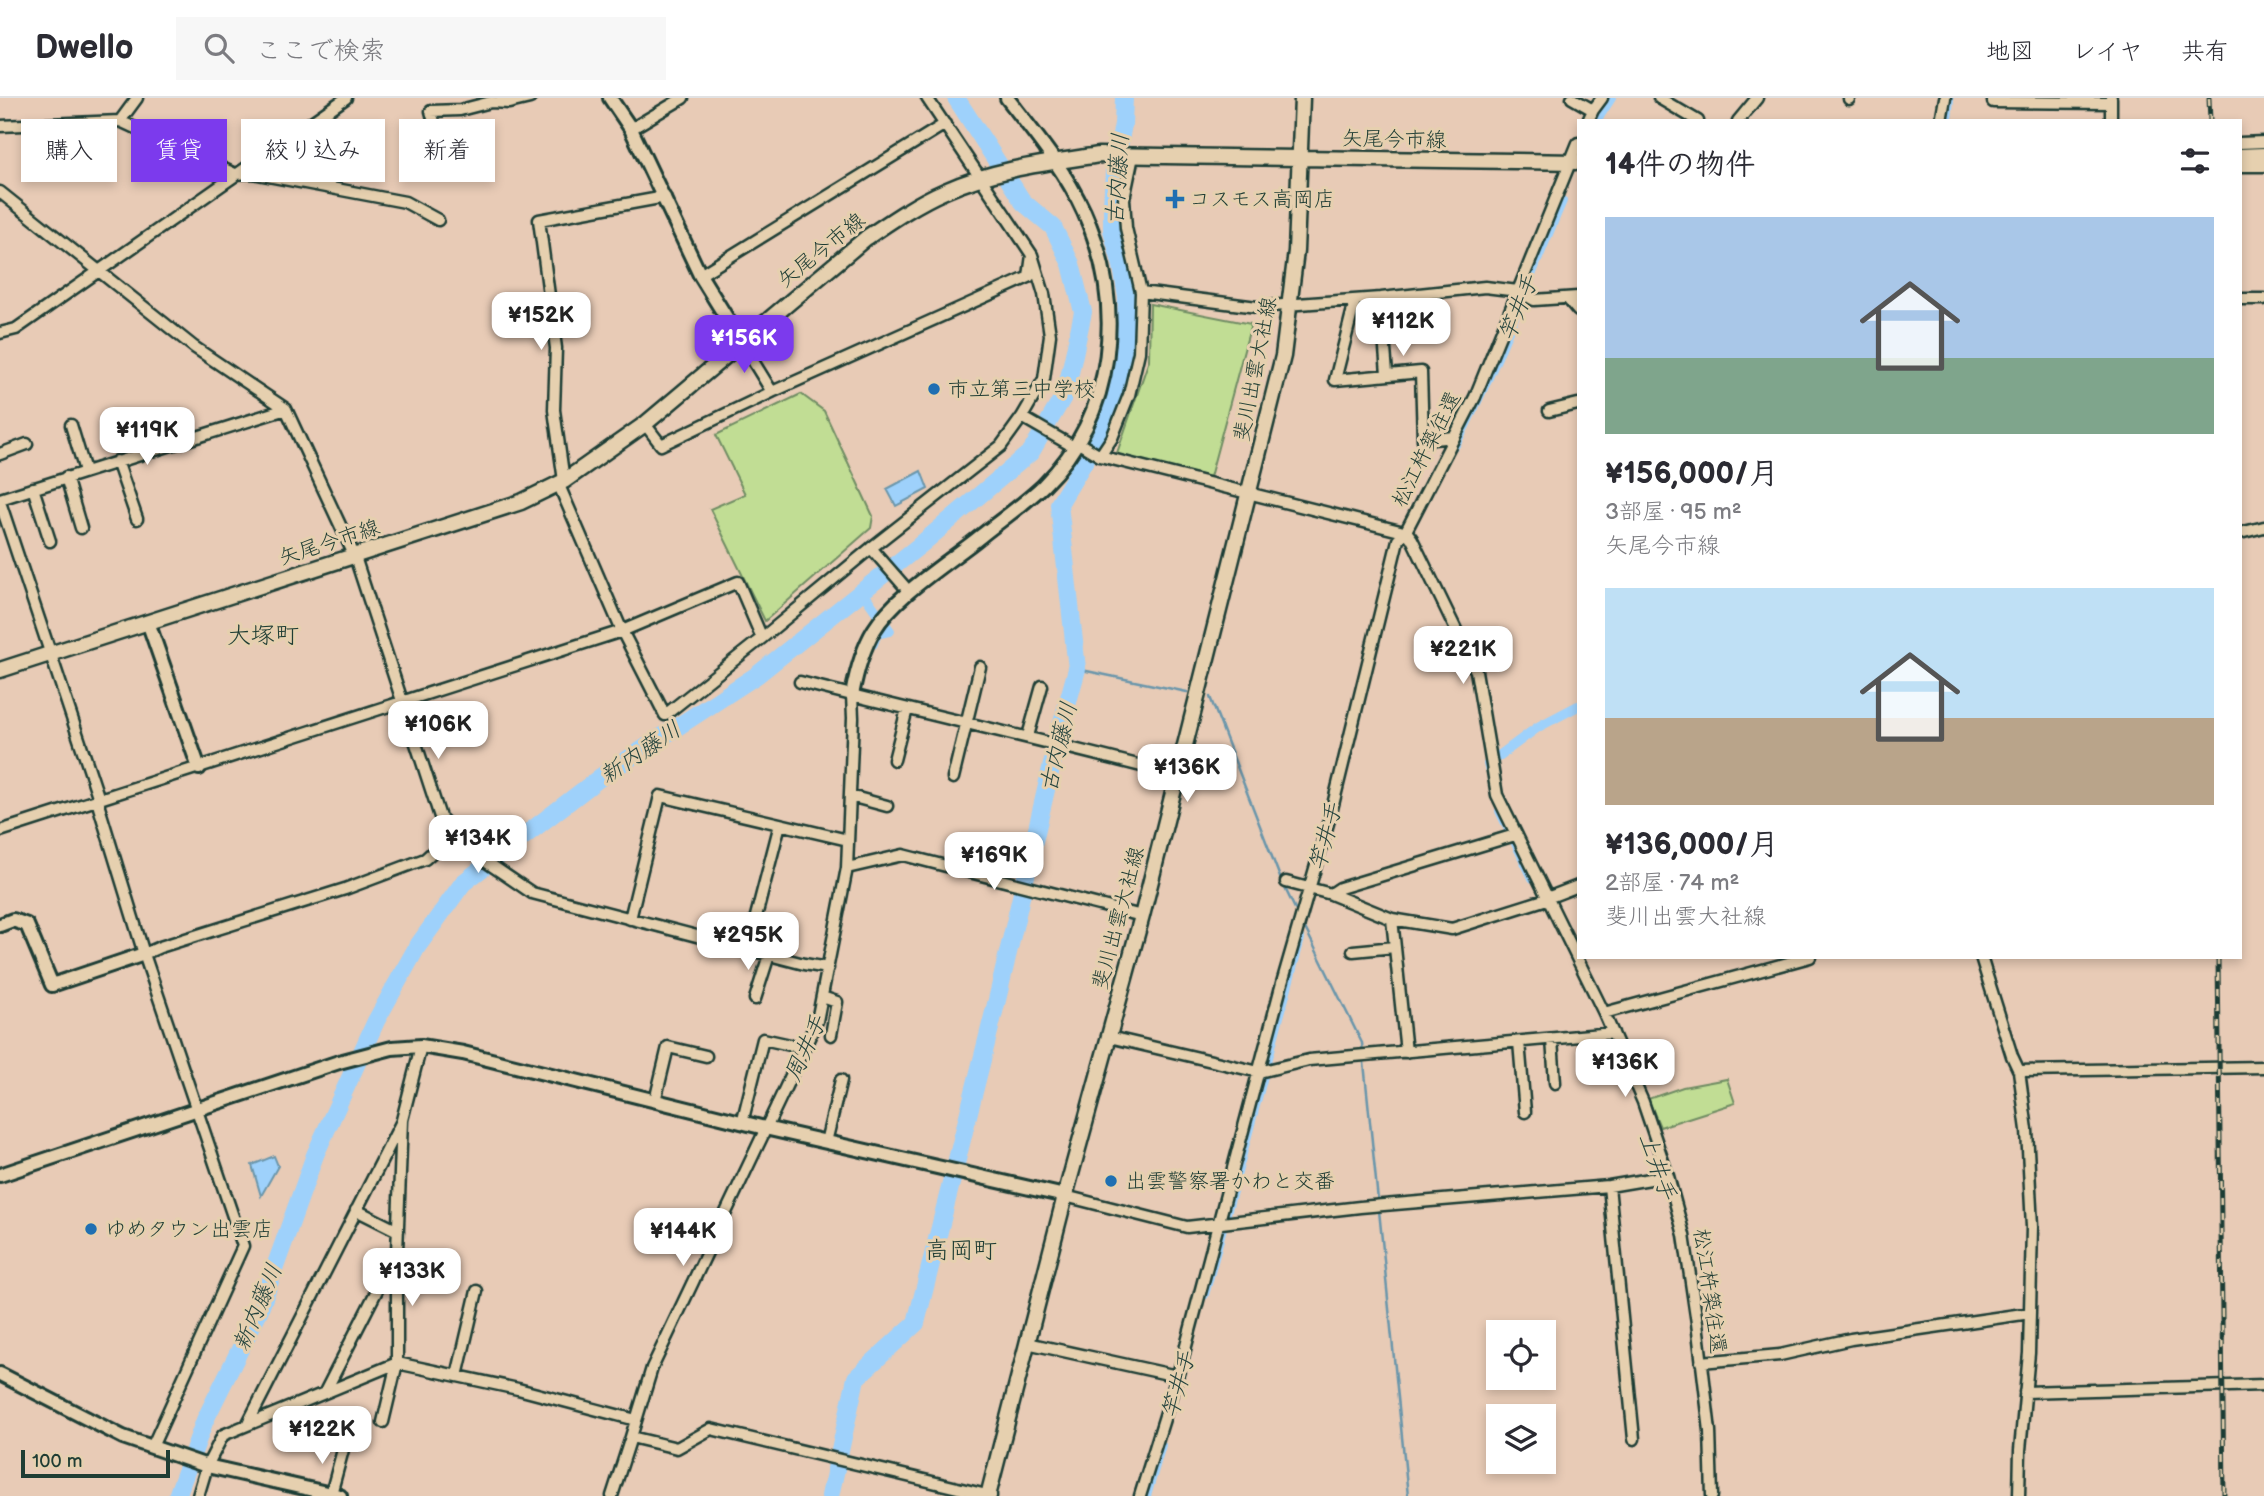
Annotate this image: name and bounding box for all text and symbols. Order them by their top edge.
search box [176,17,666,80]
text: Dwello [35,28,134,68]
icon: search [200,29,238,67]
text: ここで検索 [256,36,386,67]
text: 地図 [1986,37,2034,66]
text: レイヤ [2072,37,2143,66]
text: 共有 [2181,37,2229,66]
chip: 購入 [21,119,117,182]
chip: 賃貸 [131,119,227,182]
chip: 絞り込み [241,119,385,182]
chip: 新着 [399,119,495,182]
street label: 矢尾今市線 [1341,126,1447,153]
water label: 古内藤川 [1101,132,1135,226]
icon: filters [2176,142,2214,180]
text: 14件の物件 [1605,147,1755,183]
place label: コスモス高岡店 [1189,187,1335,212]
marker: コスモス高岡店 [1167,191,1183,207]
street label: 矢尾今市線 [773,208,870,293]
icon: home [1847,263,1973,389]
water label: 竿井手 [1493,270,1545,346]
pin: ¥152K [492,292,590,352]
street label: 斐川出雲大社線 [1229,295,1282,444]
pin: ¥112K [1354,299,1452,358]
text: ¥152K [508,301,574,329]
text: ¥112K [1372,307,1434,335]
pin: ¥156K [695,316,793,375]
text: ¥156K [711,324,777,352]
place label: 市立第三中学校 [948,377,1095,402]
marker: 市立第三中学校 [926,381,942,397]
street label: 松江杵築往還 [1387,387,1466,511]
pin: ¥119K [98,408,196,467]
text: ¥119K [116,416,178,444]
text: ¥156,000/月 [1605,456,1779,492]
text: 3部屋 · 95 m² [1605,498,1742,526]
street label: 矢尾今市線 [275,514,383,571]
text: 矢尾今市線 [1605,532,1720,560]
district label: 大塚町 [227,621,299,650]
pin: ¥221K [1414,626,1512,686]
icon: home [1847,634,1973,760]
text: ¥221K [1430,635,1496,663]
water label: 古内藤川 [1034,699,1084,795]
pin: ¥106K [389,702,487,761]
text: ¥106K [404,710,472,738]
water label: 新内藤川 [595,715,687,790]
pin: ¥136K [1138,744,1236,804]
text: ¥136K [1154,753,1220,781]
water label: 竿井手 [1304,799,1349,874]
pin: ¥134K [429,816,527,875]
text: ¥134K [445,824,511,852]
text: ¥136,000/月 [1605,827,1779,863]
pin: ¥169K [945,832,1043,892]
text: ¥169K [961,841,1027,869]
street label: 斐川出雲大社線 [1087,844,1150,992]
text: 2部屋 · 74 m² [1605,869,1739,897]
text: 斐川出雲大社線 [1605,903,1766,931]
pin: ¥295K [699,912,797,972]
text: ¥295K [713,921,783,949]
water label: 周井手 [779,1010,834,1086]
pin: ¥136K [1576,1040,1674,1099]
text: ¥136K [1592,1048,1658,1076]
water label: 上井手 [1633,1129,1682,1204]
place label: 出雲警察署かわと交番 [1125,1169,1335,1194]
marker: 出雲警察署かわと交番 [1103,1173,1119,1189]
pin: ¥144K [634,1208,732,1268]
place label: ゆめタウン出雲店 [105,1217,273,1242]
text: ¥144K [650,1217,716,1245]
marker: ゆめタウン出雲店 [83,1221,99,1237]
street label: 松江杵築往還 [1688,1227,1731,1355]
district label: 高岡町 [925,1236,997,1265]
pin: ¥133K [363,1248,461,1308]
text: ¥133K [379,1257,445,1285]
water label: 新内藤川 [227,1260,289,1355]
map controls [1486,1320,1556,1474]
button: locate [1486,1320,1556,1390]
water label: 竿井手 [1156,1347,1202,1422]
button: layers [1486,1404,1556,1474]
pin: ¥122K [273,1406,371,1466]
text: ¥122K [288,1415,356,1443]
scale bar [21,1447,170,1479]
text: 100 m [32,1450,83,1473]

